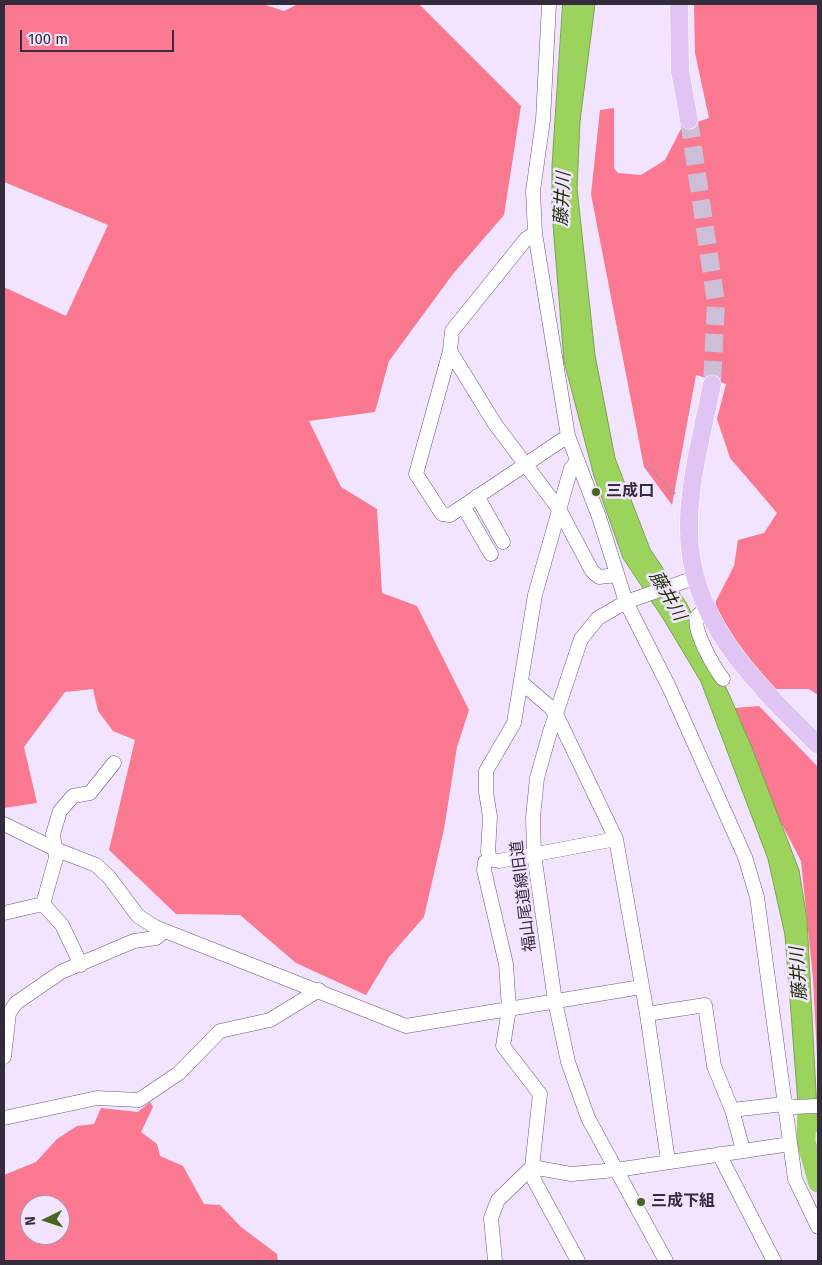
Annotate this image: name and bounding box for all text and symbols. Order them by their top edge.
scale bar [22,20,176,52]
text: 100 m [28,30,68,48]
water label: 藤井川 [551,171,575,227]
place label: 三成口 [606,482,654,502]
marker: 三成口 [590,486,602,498]
water label: 藤井川 [644,567,690,625]
street label: 福山尾道線旧道 [508,839,540,953]
water label: 藤井川 [786,946,812,1002]
place label: 三成下組 [651,1192,715,1212]
north arrow [20,1195,70,1245]
marker: 三成下組 [635,1196,647,1208]
text: N [22,1216,39,1226]

